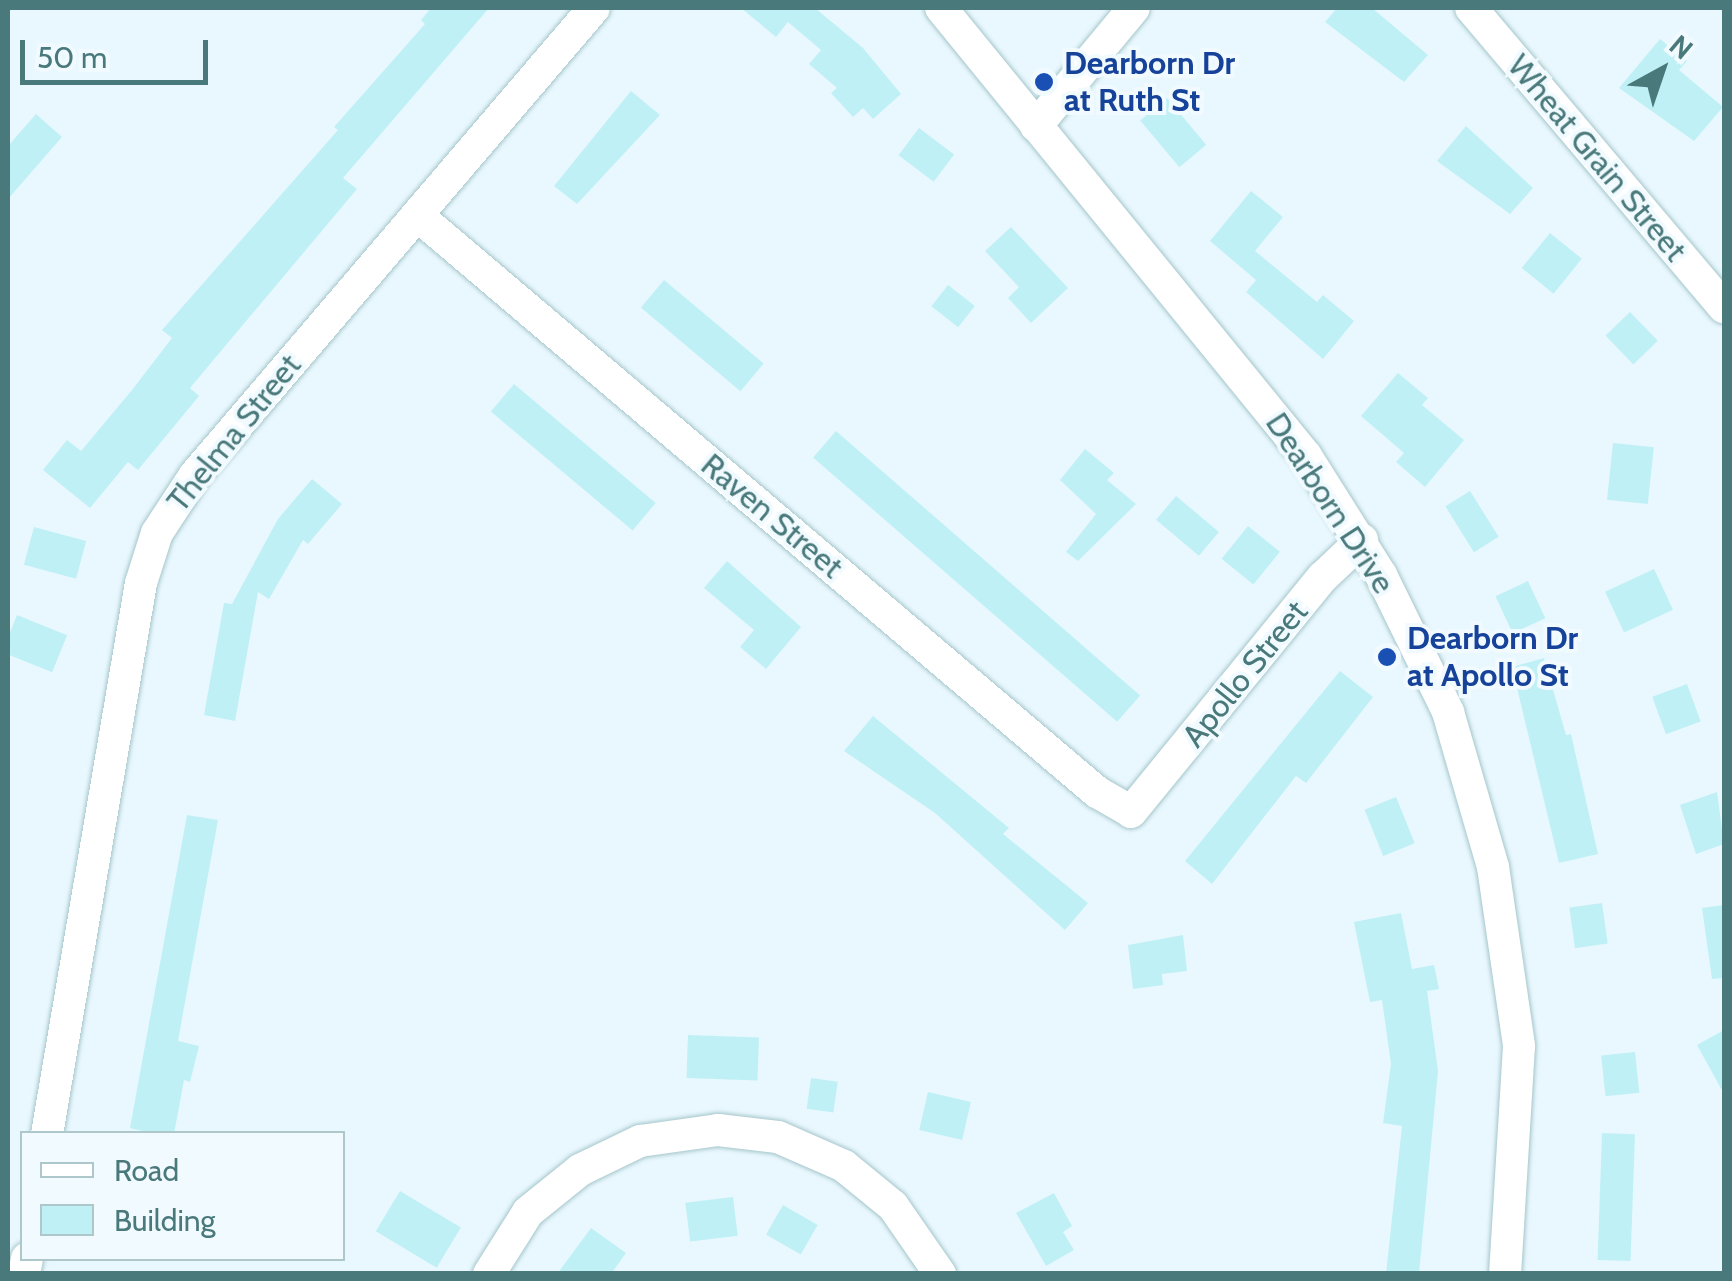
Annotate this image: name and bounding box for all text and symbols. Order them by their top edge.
scale bar [25,20,212,82]
north arrow [1612,20,1712,120]
text: N [1663,28,1700,66]
text: 50 m [37,39,107,76]
place label: Dearborn Dr at Ruth St [1064,45,1235,120]
street label: Wheat Grain Street [1499,47,1695,269]
marker: Dearborn Dr at Ruth St [1033,71,1055,93]
street label: Thelma Street [159,347,309,519]
street label: Dearborn Drive [1257,406,1403,600]
street label: Raven Street [693,446,851,586]
street label: Apollo Street [1174,593,1316,755]
place label: Dearborn Dr at Apollo St [1407,620,1578,695]
marker: Dearborn Dr at Apollo St [1376,646,1398,668]
legend [20,1131,345,1261]
text: Road [114,1152,179,1189]
text: Building [114,1202,216,1239]

